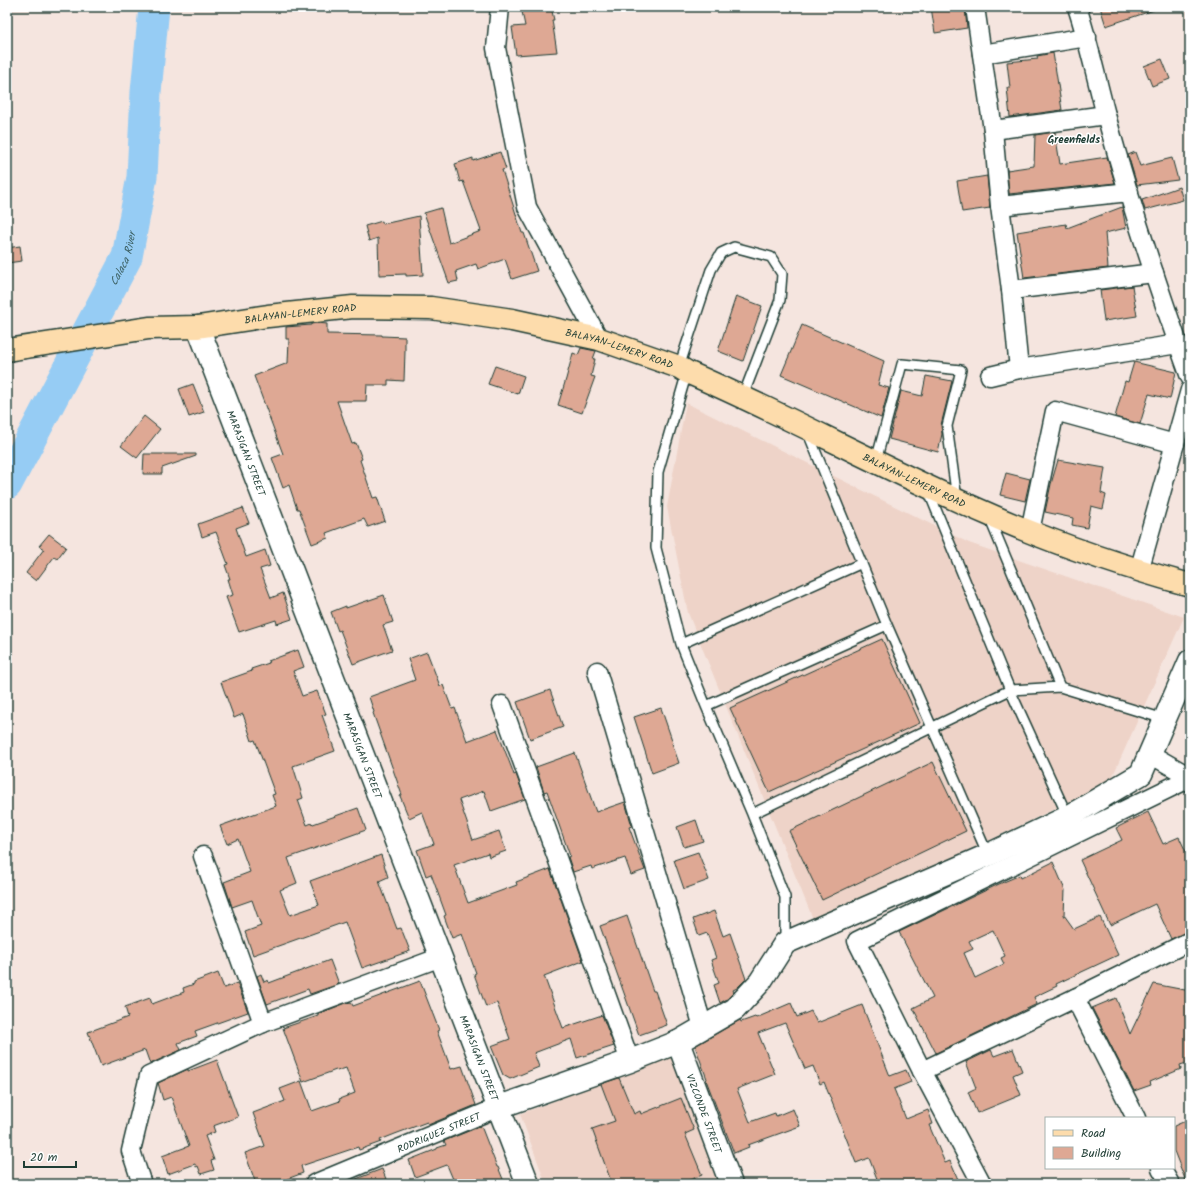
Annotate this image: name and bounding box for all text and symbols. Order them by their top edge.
district label: Greenfields [1048,131,1101,149]
water label: Calaca River [105,228,142,289]
street label: BALAYAN-LEMERY ROAD [243,300,358,329]
street label: BALAYAN-LEMERY ROAD [564,325,676,374]
street label: MARASIGAN STREET [222,408,270,500]
street label: BALAYAN-LEMERY ROAD [860,450,969,512]
street label: MARASIGAN STREET [338,710,386,803]
street label: MARASIGAN STREET [455,1013,503,1105]
street label: VIZCONDE STREET [682,1072,726,1157]
street label: RODRIGUEZ STREET [395,1108,485,1158]
legend [1045,1117,1175,1169]
text: Road [1081,1124,1106,1143]
scale bar [24,1143,76,1169]
text: Building [1081,1144,1121,1163]
text: 20 m [30,1148,58,1167]

